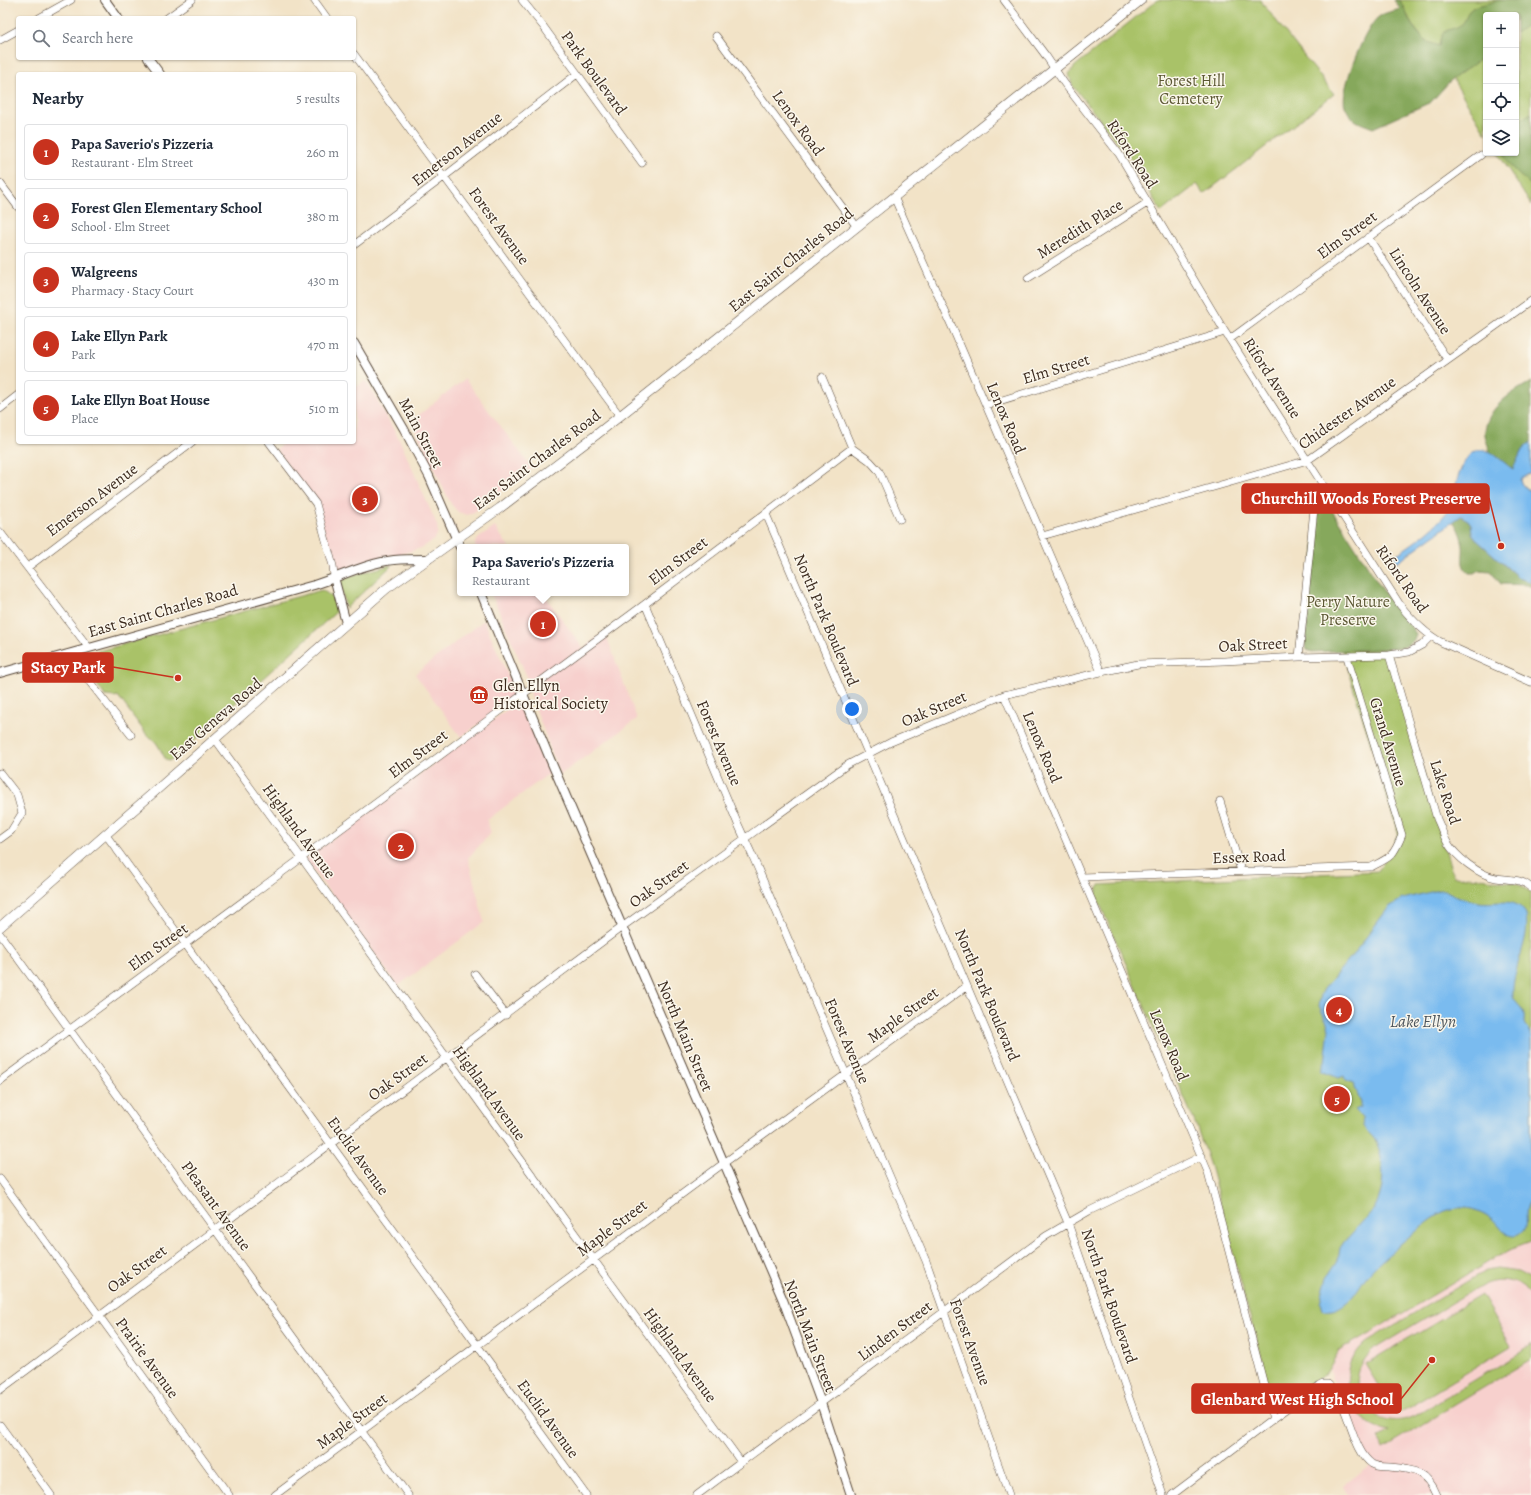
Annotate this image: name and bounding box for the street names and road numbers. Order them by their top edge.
street label: Park Boulevard [556,26,632,120]
street label: Lenox Road [767,86,829,160]
street label: Emerson Avenue [407,107,507,191]
street label: Riford Road [1101,115,1163,193]
street label: Forest Avenue [463,183,535,269]
street label: Meredith Place [1033,194,1127,264]
street label: East Saint Charles Road [724,202,858,317]
street label: Elm Street [1313,206,1381,264]
street label: Lincoln Avenue [1384,243,1456,339]
street label: Riford Avenue [1238,333,1306,423]
street label: Elm Street [1020,348,1092,390]
street label: Chidester Avenue [1294,371,1400,455]
street label: Lenox Road [981,379,1031,458]
street label: Main Street [393,394,449,472]
street label: East Saint Charles Road [469,404,606,515]
street label: Emerson Avenue [42,458,142,542]
street label: Elm Street [644,531,712,591]
street label: Riford Road [1371,541,1434,618]
street label: North Park Boulevard [788,551,864,690]
street label: East Saint Charles Road [85,579,241,643]
street label: Oak Street [1218,632,1288,658]
street label: East Geneva Road [165,672,267,765]
street label: Oak Street [898,685,970,733]
street label: Grand Avenue [1364,695,1412,789]
street label: Forest Avenue [691,697,747,789]
street label: Lenox Road [1017,708,1067,787]
street label: Elm Street [384,724,452,784]
street label: Lake Road [1424,757,1466,828]
street label: Highland Avenue [257,779,341,883]
street label: Essex Road [1212,845,1286,869]
street label: Oak Street [625,855,693,913]
street label: Elm Street [124,918,192,976]
street label: North Park Boulevard [949,926,1025,1065]
street label: North Main Street [652,977,718,1095]
street label: Maple Street [863,982,943,1048]
street label: Forest Avenue [819,995,875,1087]
street label: Lenox Road [1144,1006,1194,1085]
street label: Highland Avenue [447,1041,531,1145]
street label: Oak Street [364,1048,432,1106]
street label: Euclid Avenue [322,1112,394,1200]
street label: Pleasant Avenue [176,1157,256,1255]
street label: Maple Street [572,1194,652,1262]
street label: North Park Boulevard [1076,1226,1143,1367]
street label: Oak Street [103,1240,171,1298]
street label: North Main Street [778,1277,842,1395]
street label: Forest Avenue [944,1295,996,1389]
street label: Linden Street [853,1296,937,1366]
street label: Highland Avenue [638,1303,722,1407]
street label: Prairie Avenue [110,1313,184,1403]
street label: Euclid Avenue [512,1375,584,1463]
street label: Maple Street [312,1388,392,1454]

